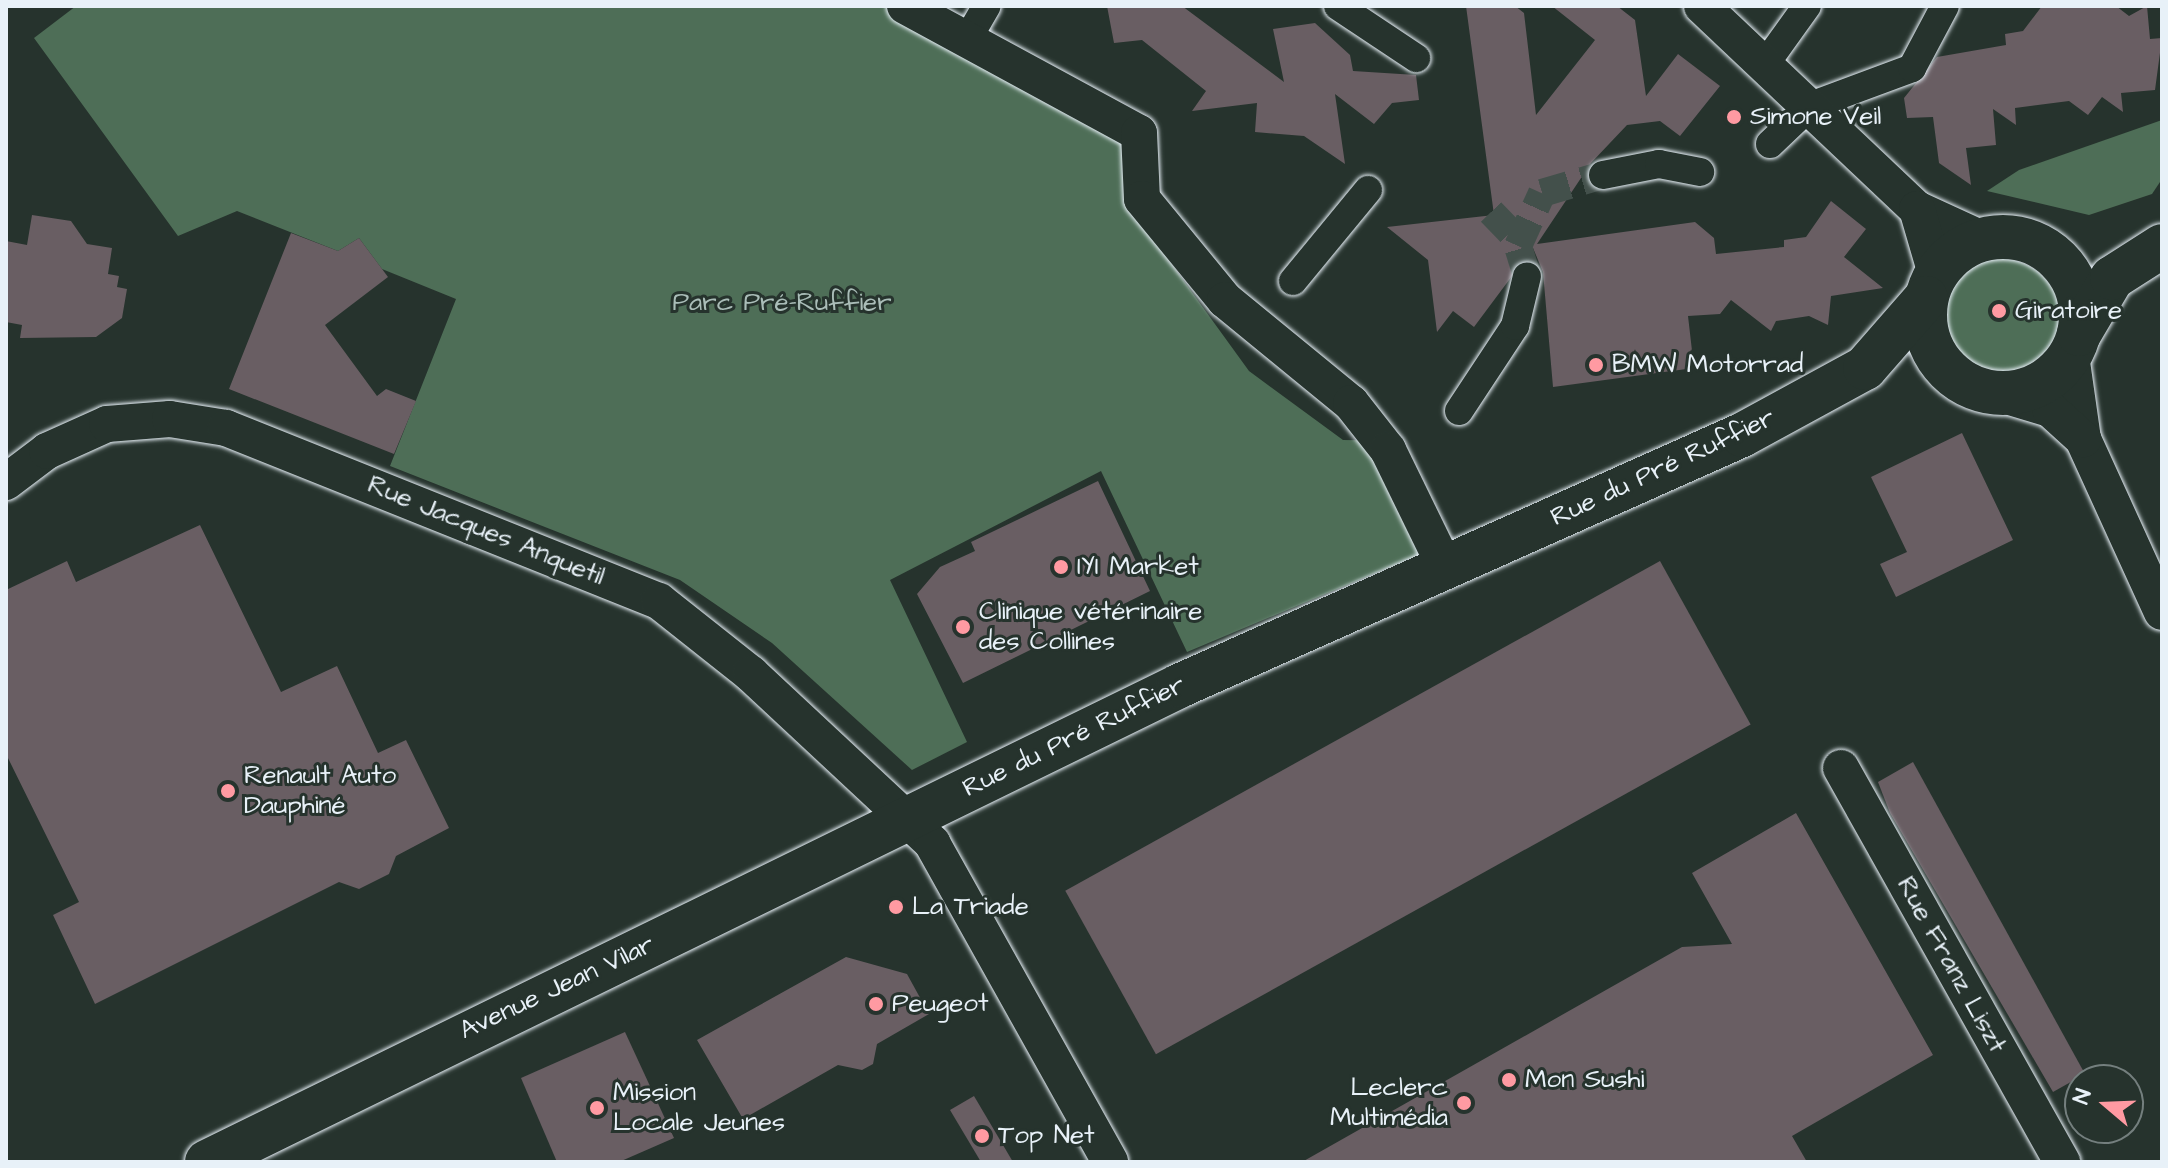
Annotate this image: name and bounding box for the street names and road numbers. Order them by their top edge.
street label: Rue du Pré Ruffier [1546,402,1780,534]
street label: Rue Jacques Anquetil [363,469,609,593]
street label: Rue du Pré Ruffier [958,670,1190,804]
street label: Rue Franz Liszt [1890,872,2012,1058]
street label: Avenue Jean Vilar [455,929,659,1047]

